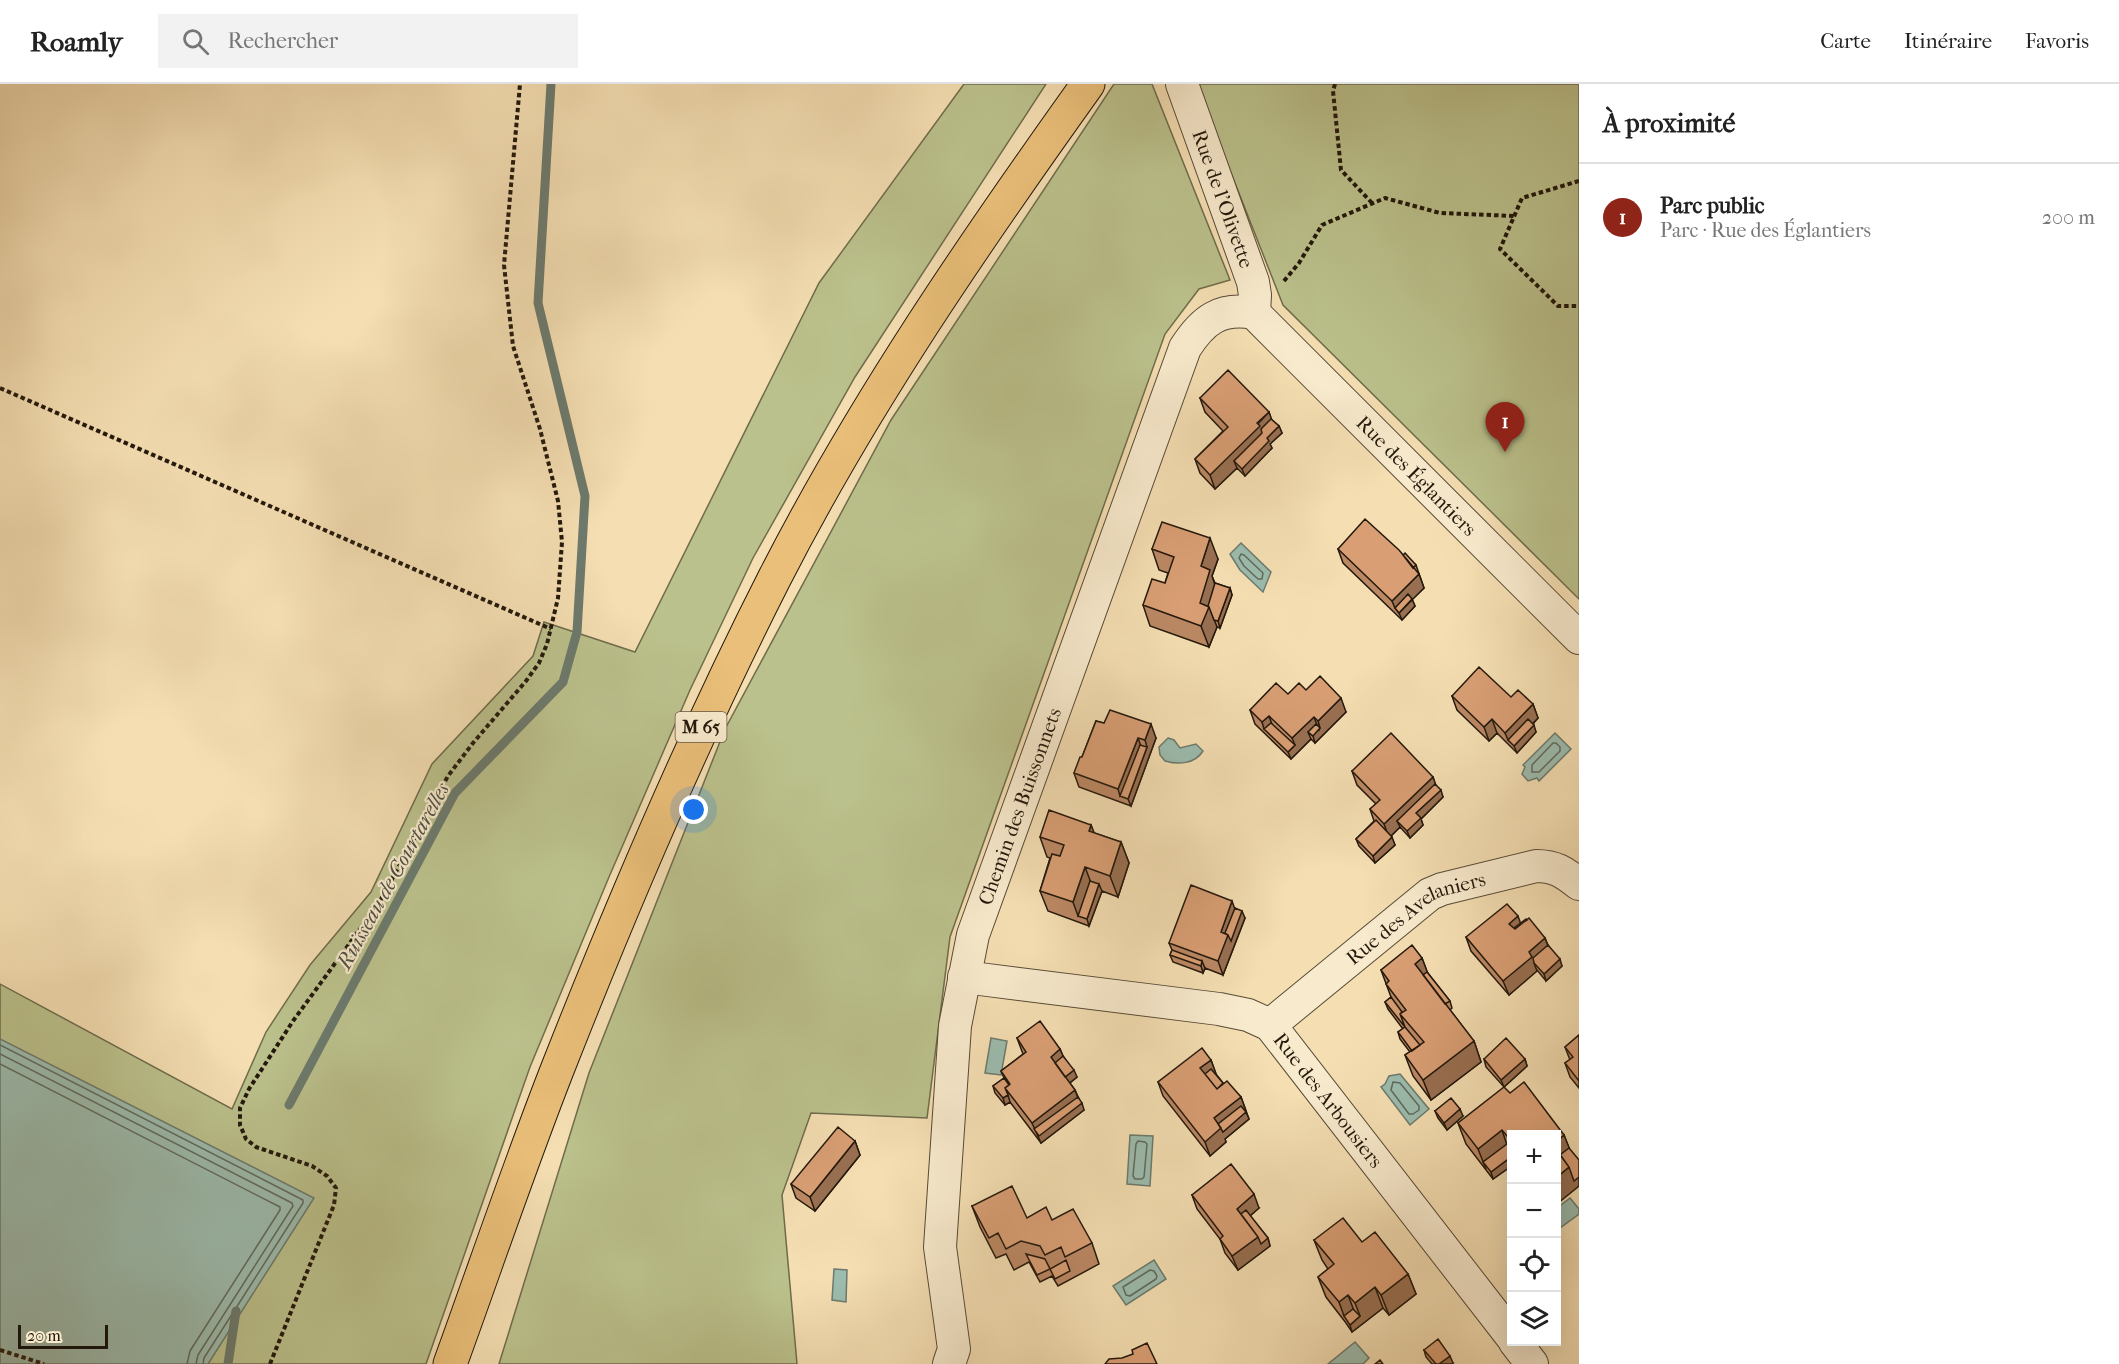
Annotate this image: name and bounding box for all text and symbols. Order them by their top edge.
search box [158,14,578,68]
text: Roamly [30,25,122,58]
icon: search [179,25,212,58]
text: Rechercher [227,28,338,54]
text: Carte [1820,29,1871,53]
text: Itinéraire [1904,29,1992,53]
text: Favoris [2025,29,2089,53]
text: À proximité [1603,108,1735,139]
street label: Rue de l'Olivette [1188,127,1259,271]
text: Parc public [1660,193,1765,219]
text: 1 [1619,206,1626,229]
text: 200 m [2042,206,2095,229]
text: Parc · Rue des Églantiers [1660,219,1871,242]
pin: 1 [1486,402,1524,452]
street label: Rue des Églantiers [1352,411,1481,540]
street label: Chemin des Buissonnets [973,704,1066,908]
road number: M 65 [676,712,726,742]
water label: Ruisseau de Courtarelles [331,778,454,975]
your location [679,795,708,824]
street label: Rue des Avelaniers [1342,867,1488,969]
street label: Rue des Arbousiers [1269,1028,1388,1172]
map controls [1507,1130,1561,1346]
button: + [1507,1130,1561,1184]
button: − [1507,1184,1561,1238]
button: locate [1507,1238,1561,1292]
button: layers [1507,1292,1561,1346]
scale bar [18,1322,108,1350]
text: 20 m [27,1326,61,1345]

